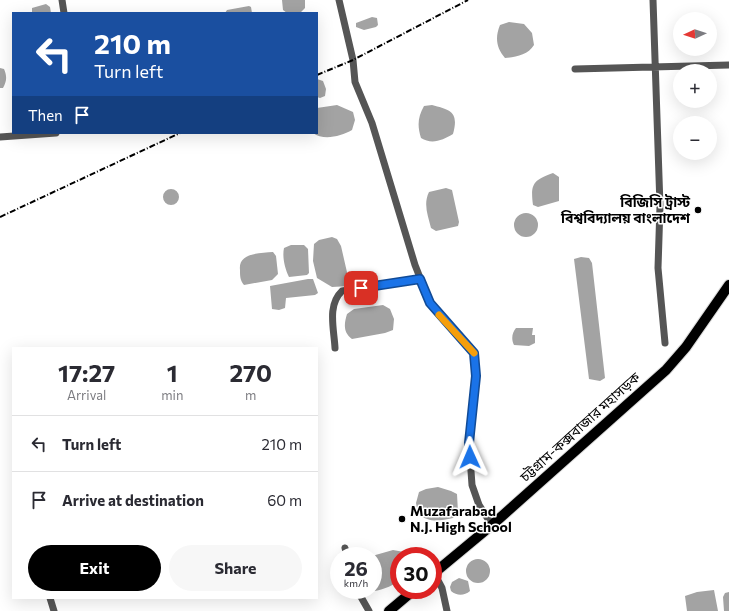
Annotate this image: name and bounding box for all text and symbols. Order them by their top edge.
north arrow [673,12,717,56]
map controls [673,12,717,160]
text: 210 m [94,26,171,60]
icon: left [28,28,80,80]
text: Turn left [94,60,163,82]
button: + [673,64,717,108]
icon: arrive [71,104,93,126]
text: Then [28,106,63,124]
button: − [673,116,717,160]
place label: বিজিসি ট্রাস্ট বিশ্ববিদ্যালয় বাংলাদেশ [560,193,691,226]
marker: বিজিসি ট্রাস্ট বিশ্ববিদ্যালয় বাংলাদেশ [693,205,703,215]
pin [344,271,378,305]
icon: arrive [350,277,372,299]
text: 17:27 [58,358,115,387]
text: 1 [167,358,178,387]
text: 270 [229,358,272,387]
street label: চট্টগ্রাম-কক্সবাজার মহাসড়ক [515,368,644,486]
text: Arrival [67,387,106,403]
text: min [161,387,183,403]
text: m [245,387,256,403]
icon: left [28,433,50,455]
text: Turn left [62,435,121,453]
text: 210 m [262,435,302,453]
position arrow [449,436,491,478]
icon: arrive [28,489,50,511]
text: Arrive at destination [62,491,204,509]
text: 60 m [267,491,302,509]
place label: Muzafarabad N.J. High School [410,502,512,535]
marker: Muzafarabad N.J. High School [397,514,407,524]
button: Exit [28,545,161,591]
button: Share [169,545,302,591]
speed limit sign: 30 [390,547,442,599]
text: 26 [344,556,368,580]
text: km/h [344,577,368,589]

